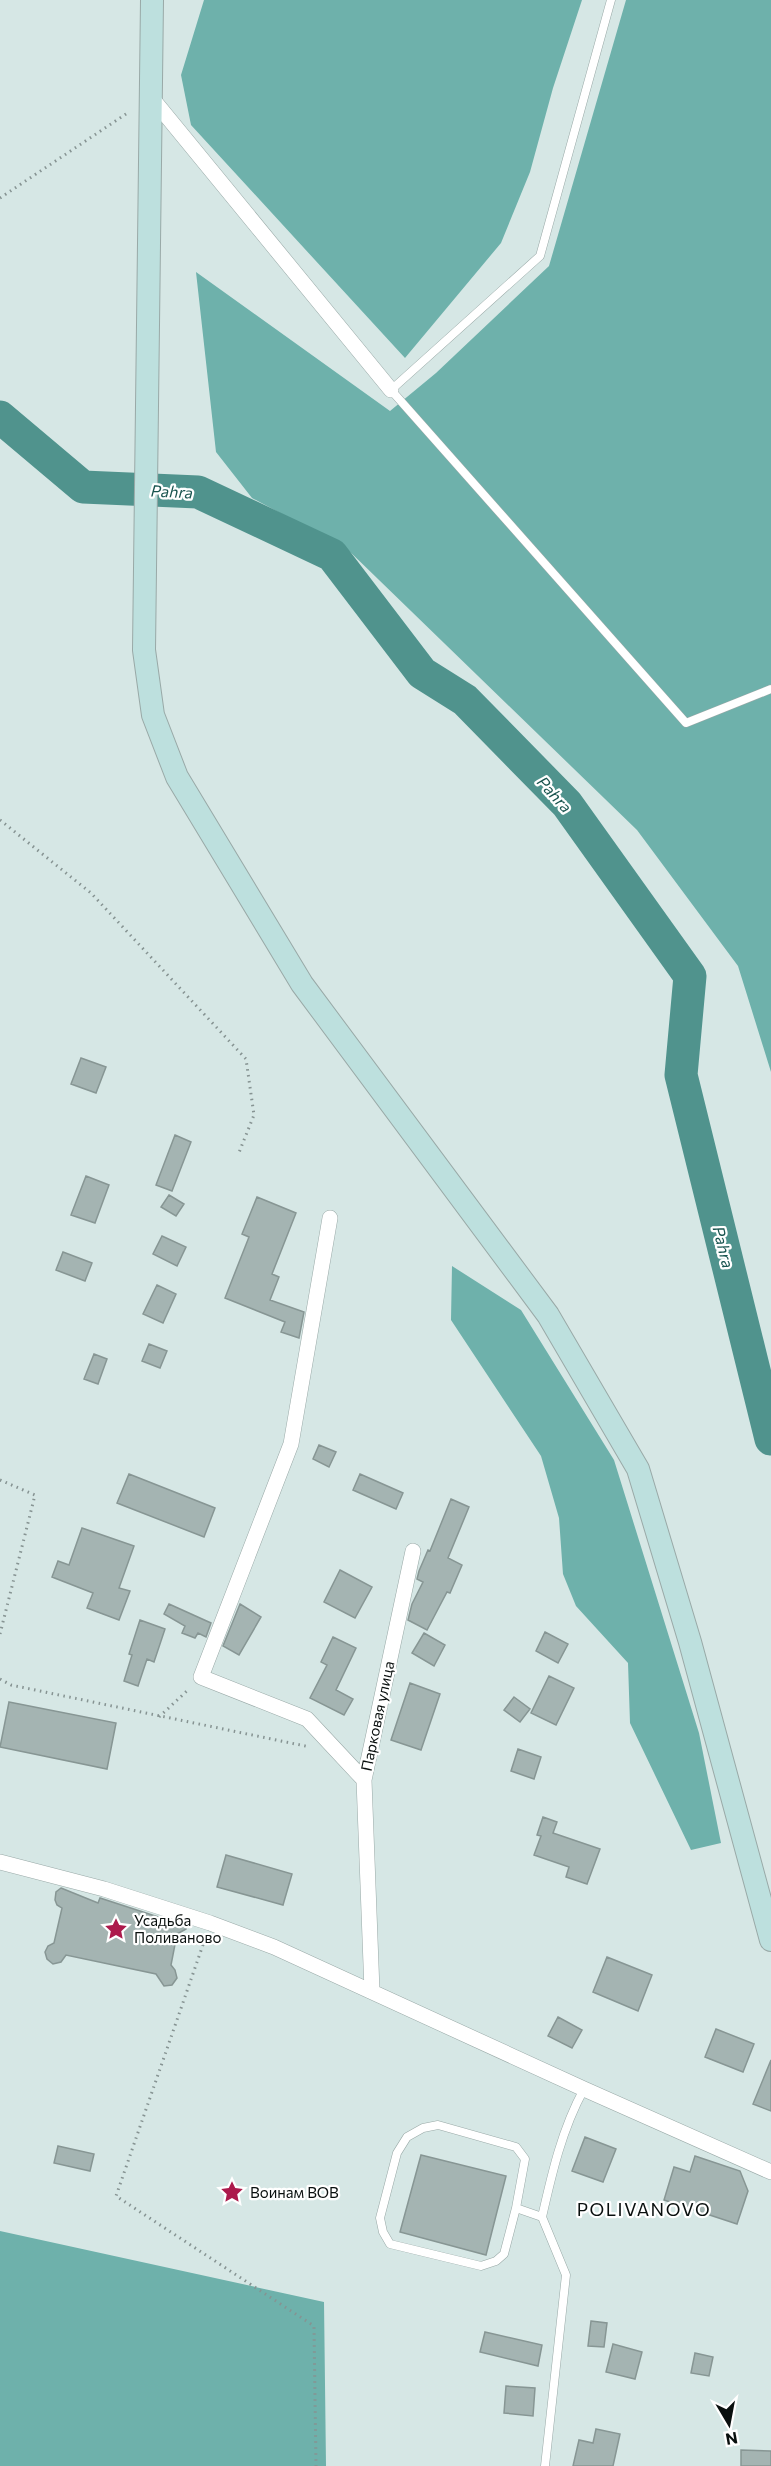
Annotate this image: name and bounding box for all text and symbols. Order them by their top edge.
water label: Pahra [150,480,194,502]
water label: Pahra [534,772,576,816]
water label: Pahra [710,1224,738,1270]
street label: Парковая улица [357,1659,397,1773]
place label: Усадьба Поливаново [134,1911,222,1946]
place icon: Усадьба Поливаново [103,1916,129,1942]
place icon: Воинам ВОВ [219,2179,245,2205]
place label: Воинам ВОВ [250,2183,339,2201]
district label: POLIVANOVO [577,2198,711,2220]
north arrow [699,2394,759,2454]
text: N [724,2429,739,2450]

